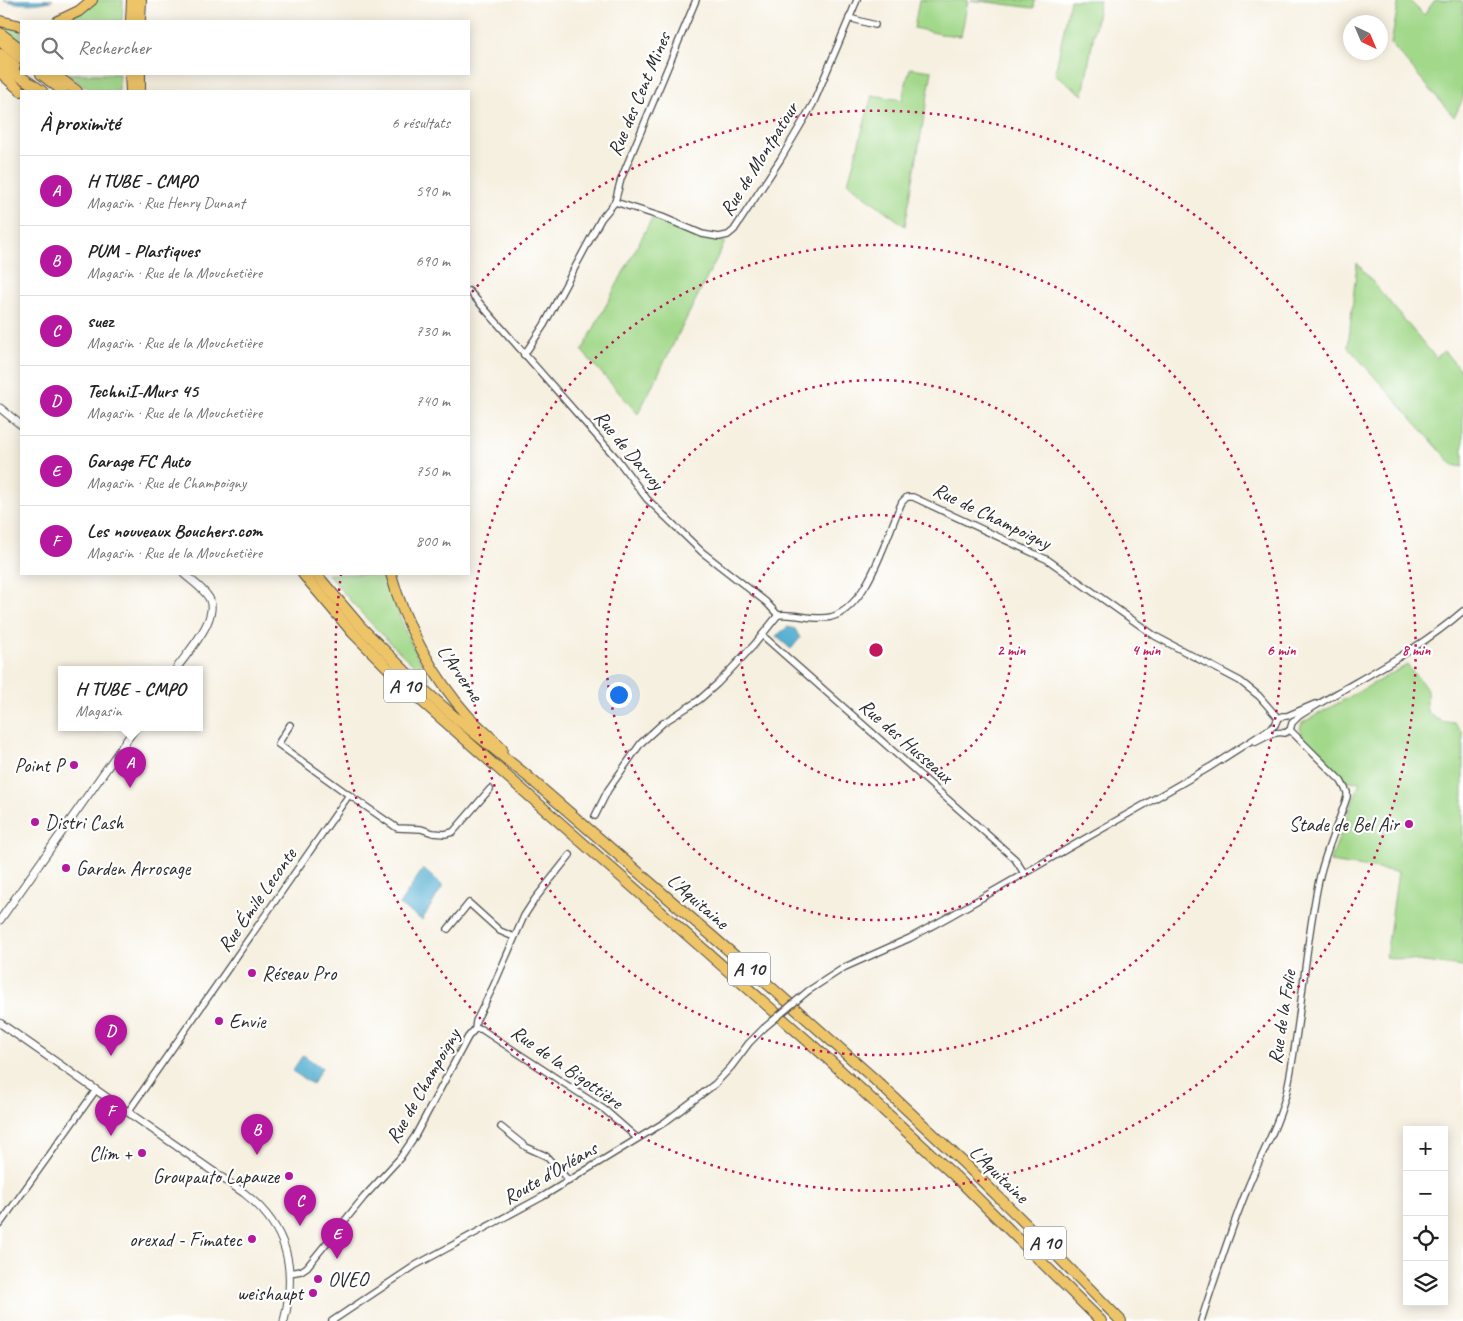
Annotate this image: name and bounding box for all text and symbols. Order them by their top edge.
north arrow [1343,15,1388,60]
search box [20,20,470,75]
street label: Rue des Cent Mines [602,26,677,160]
icon: search [38,34,66,62]
text: Rechercher [78,36,151,60]
street label: Rue de Montpatour [714,96,805,220]
text: À proximité [40,110,120,136]
text: 6 résultats [391,113,450,133]
text: H TUBE - CMPO [87,169,197,193]
text: A [52,181,60,201]
text: 590 m [416,181,450,201]
text: Magasin · Rue Henry Dunant [87,193,245,213]
text: PUM - Plastiques [87,239,199,263]
text: B [52,251,60,271]
text: 690 m [416,251,450,271]
text: Magasin · Rue de la Mouchetière [87,263,262,283]
text: suez [87,309,113,333]
text: C [52,321,60,341]
text: 730 m [416,321,450,341]
text: Magasin · Rue de la Mouchetière [87,333,262,353]
text: TechniI-Murs 45 [87,379,198,403]
text: D [51,391,61,411]
text: 740 m [416,391,450,411]
text: Magasin · Rue de la Mouchetière [87,403,262,423]
street label: Rue de Darvoy [589,405,671,497]
text: Garage FC Auto [87,449,190,473]
text: E [52,461,60,481]
text: 750 m [416,461,450,481]
text: Magasin · Rue de Champoigny [87,473,246,493]
street label: Rue de Champoigny [929,477,1057,556]
text: Les nouveaux Bouchers.com [87,519,262,543]
text: F [52,531,60,551]
text: 800 m [416,531,450,551]
text: Magasin · Rue de la Mouchetière [87,543,262,563]
street label: L'Arverne [431,640,489,707]
centre of rings [867,641,885,659]
text: 2 min [997,641,1026,660]
text: 4 min [1132,641,1161,660]
text: 6 min [1266,641,1297,660]
text: 8 min [1402,641,1431,660]
popup [58,666,203,731]
road number: A 10 [384,669,426,702]
text: H TUBE - CMPO [76,677,185,701]
your location [606,682,632,708]
street label: Rue des Husseaux [854,693,960,790]
text: Magasin [76,701,122,721]
pin: A [114,747,146,788]
place label: Point P [15,753,67,778]
marker: Point P [68,759,80,771]
place label: Distri Cash [45,810,124,835]
place label: Stade de Bel Air [1289,812,1401,837]
marker: Distri Cash [29,816,41,828]
marker: Stade de Bel Air [1403,818,1415,830]
street label: Rue Émile Leconte [212,842,303,957]
place label: Garden Arrosage [76,856,192,881]
marker: Garden Arrosage [60,862,72,874]
street label: L'Aquitaine [662,868,735,935]
road number: A 10 [728,952,770,986]
place label: Réseau Pro [262,961,337,986]
marker: Réseau Pro [246,967,258,979]
street label: Rue de la Folie [1262,967,1302,1066]
place label: Envie [229,1009,267,1034]
pin: D [95,1015,127,1056]
marker: Envie [213,1015,225,1027]
street label: Rue de la Bigottière [506,1019,629,1116]
street label: Rue de Champoigny [380,1023,467,1148]
pin: F [95,1095,127,1136]
pin: B [241,1114,273,1155]
map controls [1403,1126,1448,1306]
button: + [1403,1126,1448,1171]
street label: Route d'Orléans [498,1135,603,1210]
street label: L'Aquitaine [964,1140,1035,1209]
place label: Clim + [89,1141,133,1166]
marker: Clim + [136,1147,148,1159]
place label: Groupauto Lapauze [153,1164,280,1189]
marker: Groupauto Lapauze [283,1170,295,1182]
button: − [1403,1171,1448,1216]
pin: C [284,1185,316,1226]
button: locate [1403,1216,1448,1261]
pin: E [321,1218,353,1259]
road number: A 10 [1024,1226,1066,1260]
place label: orexad - Fimatec [129,1227,243,1252]
marker: orexad - Fimatec [246,1233,258,1245]
button: layers [1403,1261,1448,1306]
place label: OVEO [328,1267,370,1292]
marker: OVEO [312,1273,324,1285]
place label: weishaupt [237,1281,305,1306]
marker: weishaupt [307,1287,319,1299]

